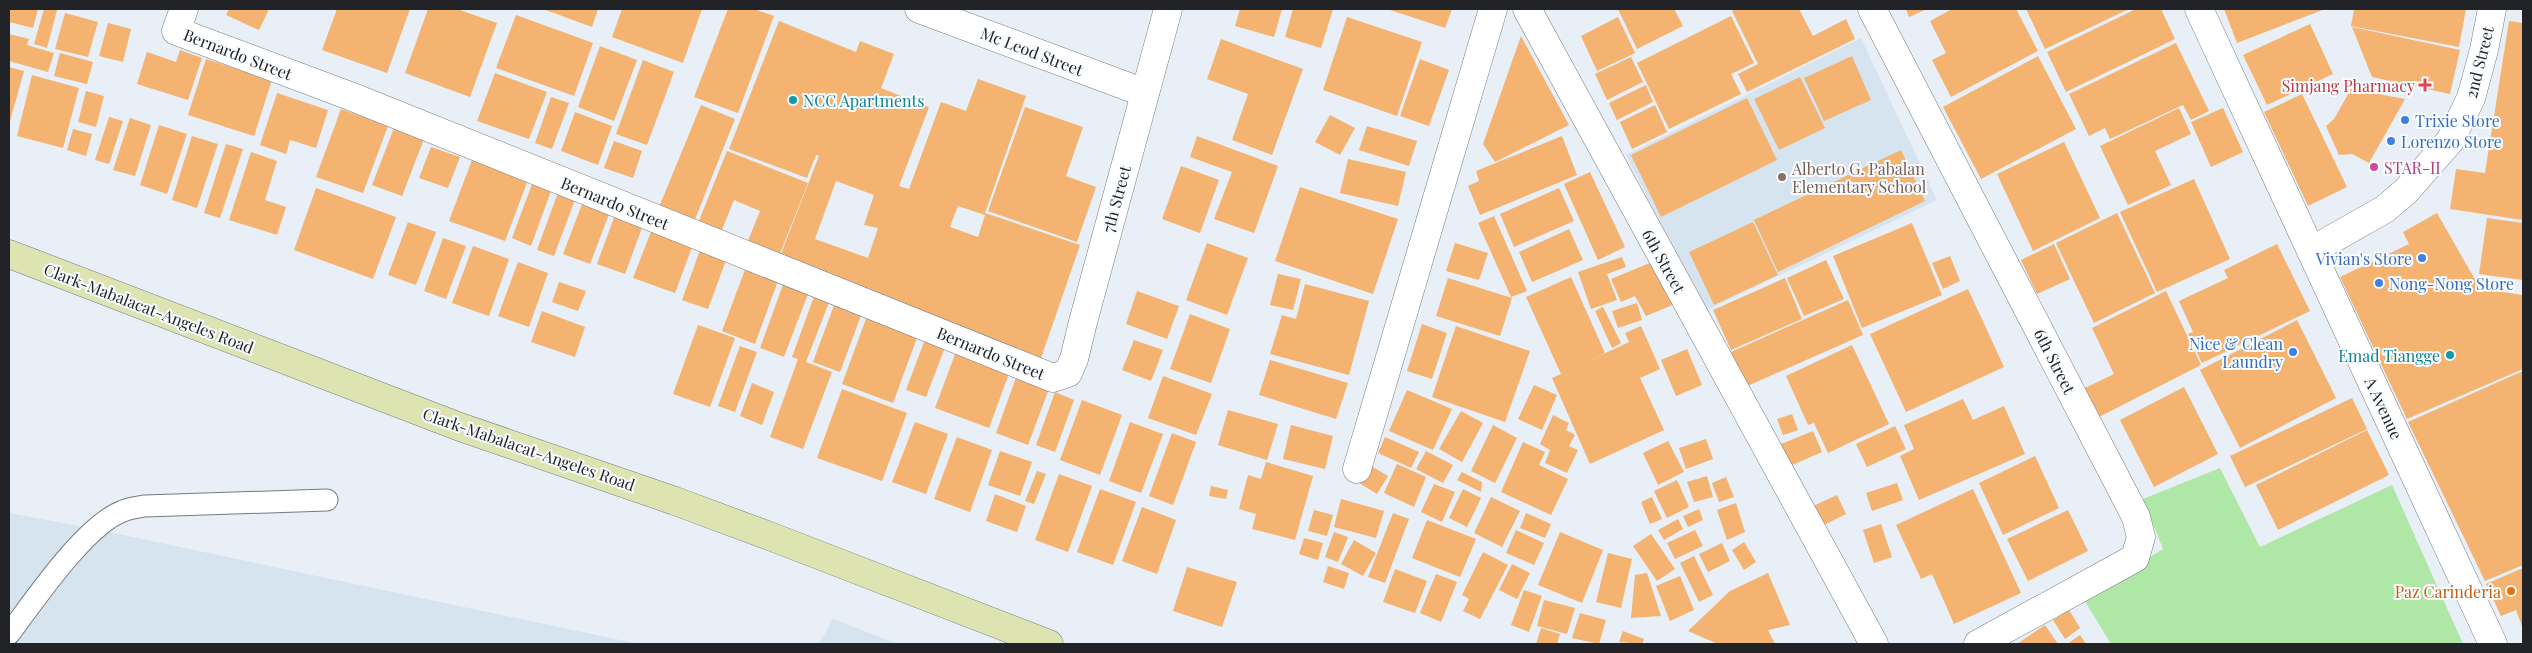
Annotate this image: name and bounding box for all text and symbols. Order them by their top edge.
street label: Mc Leod Street [978,22,1086,80]
street label: Bernardo Street [181,24,296,84]
street label: 2nd Street [2460,24,2498,100]
place label: Simjang Pharmacy [2282,75,2415,96]
marker: Simjang Pharmacy [2419,79,2431,91]
place label: NCC Apartments [803,90,924,111]
marker: NCC Apartments [787,94,799,106]
place label: Trixie Store [2415,110,2500,131]
marker: Trixie Store [2399,114,2411,126]
place label: Lorenzo Store [2401,131,2502,152]
marker: Lorenzo Store [2385,135,2397,147]
place label: STAR-II [2384,157,2441,178]
place label: Alberto G. Pabalan Elementary School [1791,158,1927,197]
marker: STAR-II [2368,161,2380,173]
street label: 7th Street [1097,163,1135,235]
marker: Alberto G. Pabalan Elementary School [1776,171,1788,183]
street label: Bernardo Street [558,172,672,234]
street label: 6th Street [1638,225,1690,297]
place label: Vivian's Store [2315,248,2412,269]
marker: Vivian's Store [2416,252,2428,264]
street label: Clark-Mabalacat-Angeles Road [41,258,257,358]
place label: Nong-Nong Store [2389,273,2514,294]
marker: Nong-Nong Store [2373,277,2385,289]
street label: Bernardo Street [934,322,1048,384]
street label: 6th Street [2030,325,2080,397]
place label: Nice & Clean Laundry [2189,333,2283,372]
place label: Emad Tiangge [2338,345,2440,366]
marker: Nice & Clean Laundry [2287,346,2299,358]
marker: Emad Tiangge [2444,349,2456,361]
street label: A Avenue [2360,373,2408,442]
street label: Clark-Mabalacat-Angeles Road [420,403,638,495]
place label: Paz Carinderia [2395,581,2501,602]
marker: Paz Carinderia [2505,585,2517,597]

